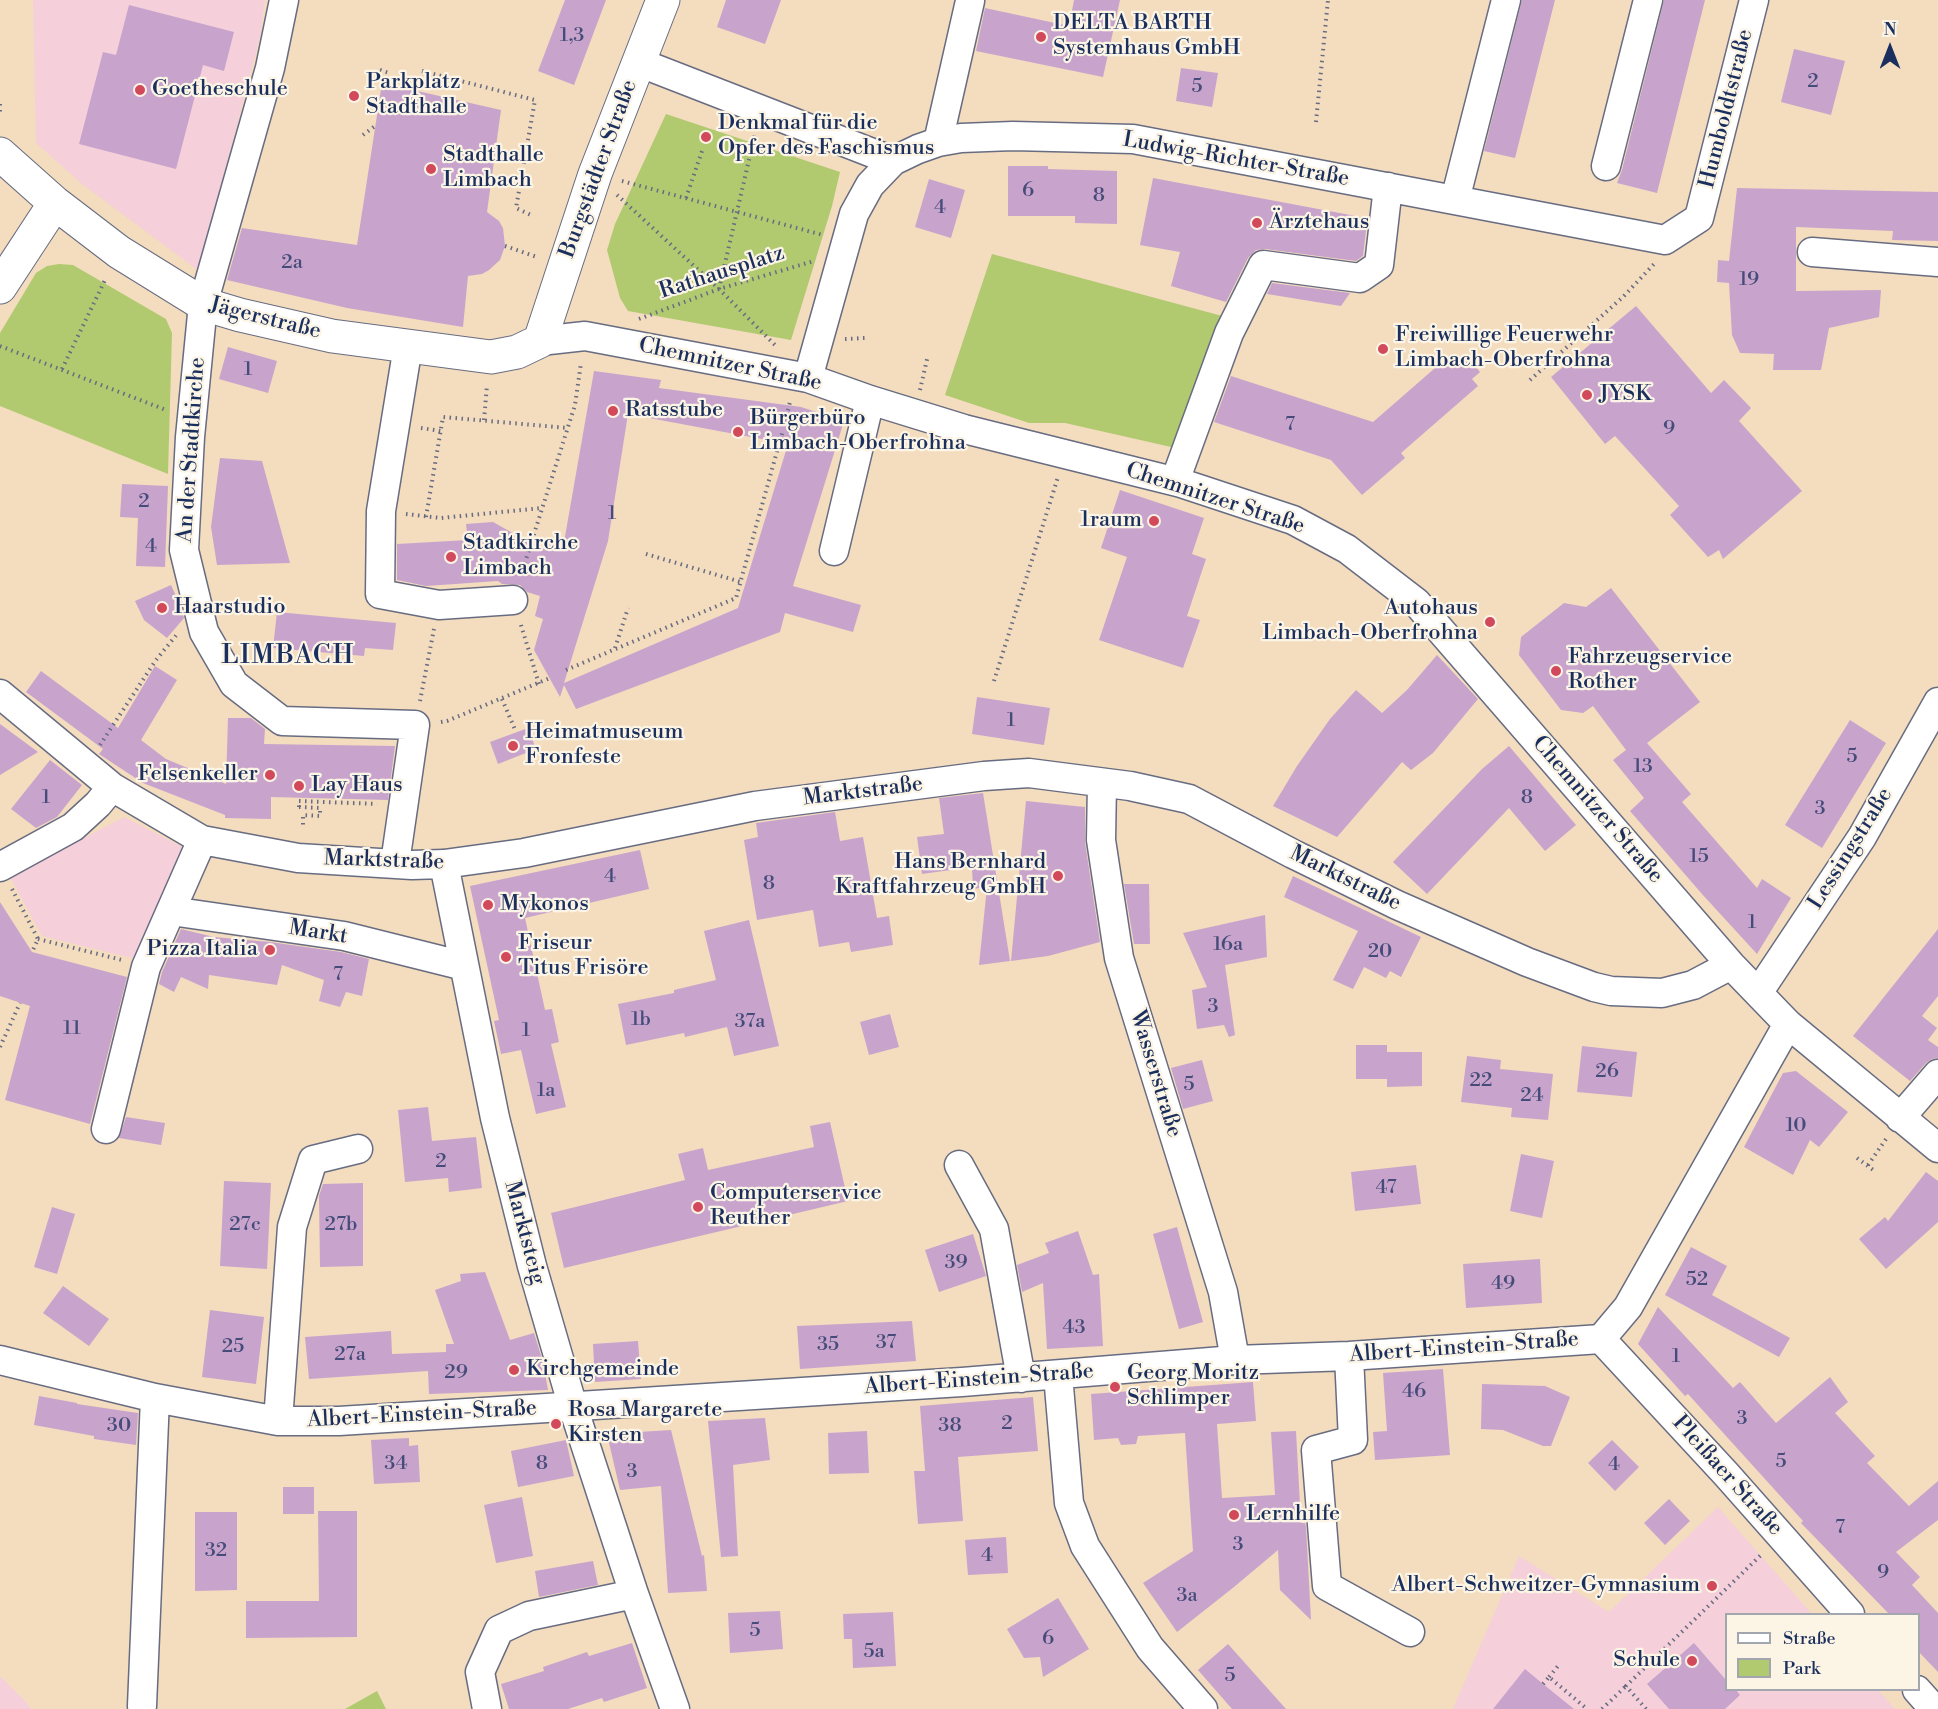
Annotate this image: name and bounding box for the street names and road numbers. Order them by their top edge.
street label: Humboldtstraße [1695,27,1759,191]
street label: Burgstädter Straße [555,76,643,262]
street label: Ludwig-Richter-Straße [1121,127,1351,193]
street label: Rathausplatz [656,240,788,306]
street label: Jägerstraße [207,292,323,346]
street label: Chemnitzer Straße [636,333,824,397]
street label: An der Stadtkirche [172,356,212,544]
street label: Chemnitzer Straße [1122,458,1308,540]
street label: Chemnitzer Straße [1526,731,1668,889]
street label: Marktstraße [801,772,925,812]
street label: Lessingstraße [1803,783,1899,915]
street label: Marktstraße [1285,841,1405,917]
street label: Marktstraße [323,846,445,876]
street label: Markt [287,915,349,951]
street label: Wasserstraße [1123,1007,1187,1141]
street label: Marktsteig [497,1178,551,1288]
street label: Albert-Einstein-Straße [1348,1327,1580,1369]
street label: Albert-Einstein-Straße [863,1359,1095,1401]
street label: Albert-Einstein-Straße [306,1396,538,1434]
street label: Pleißaer Straße [1666,1410,1788,1542]

